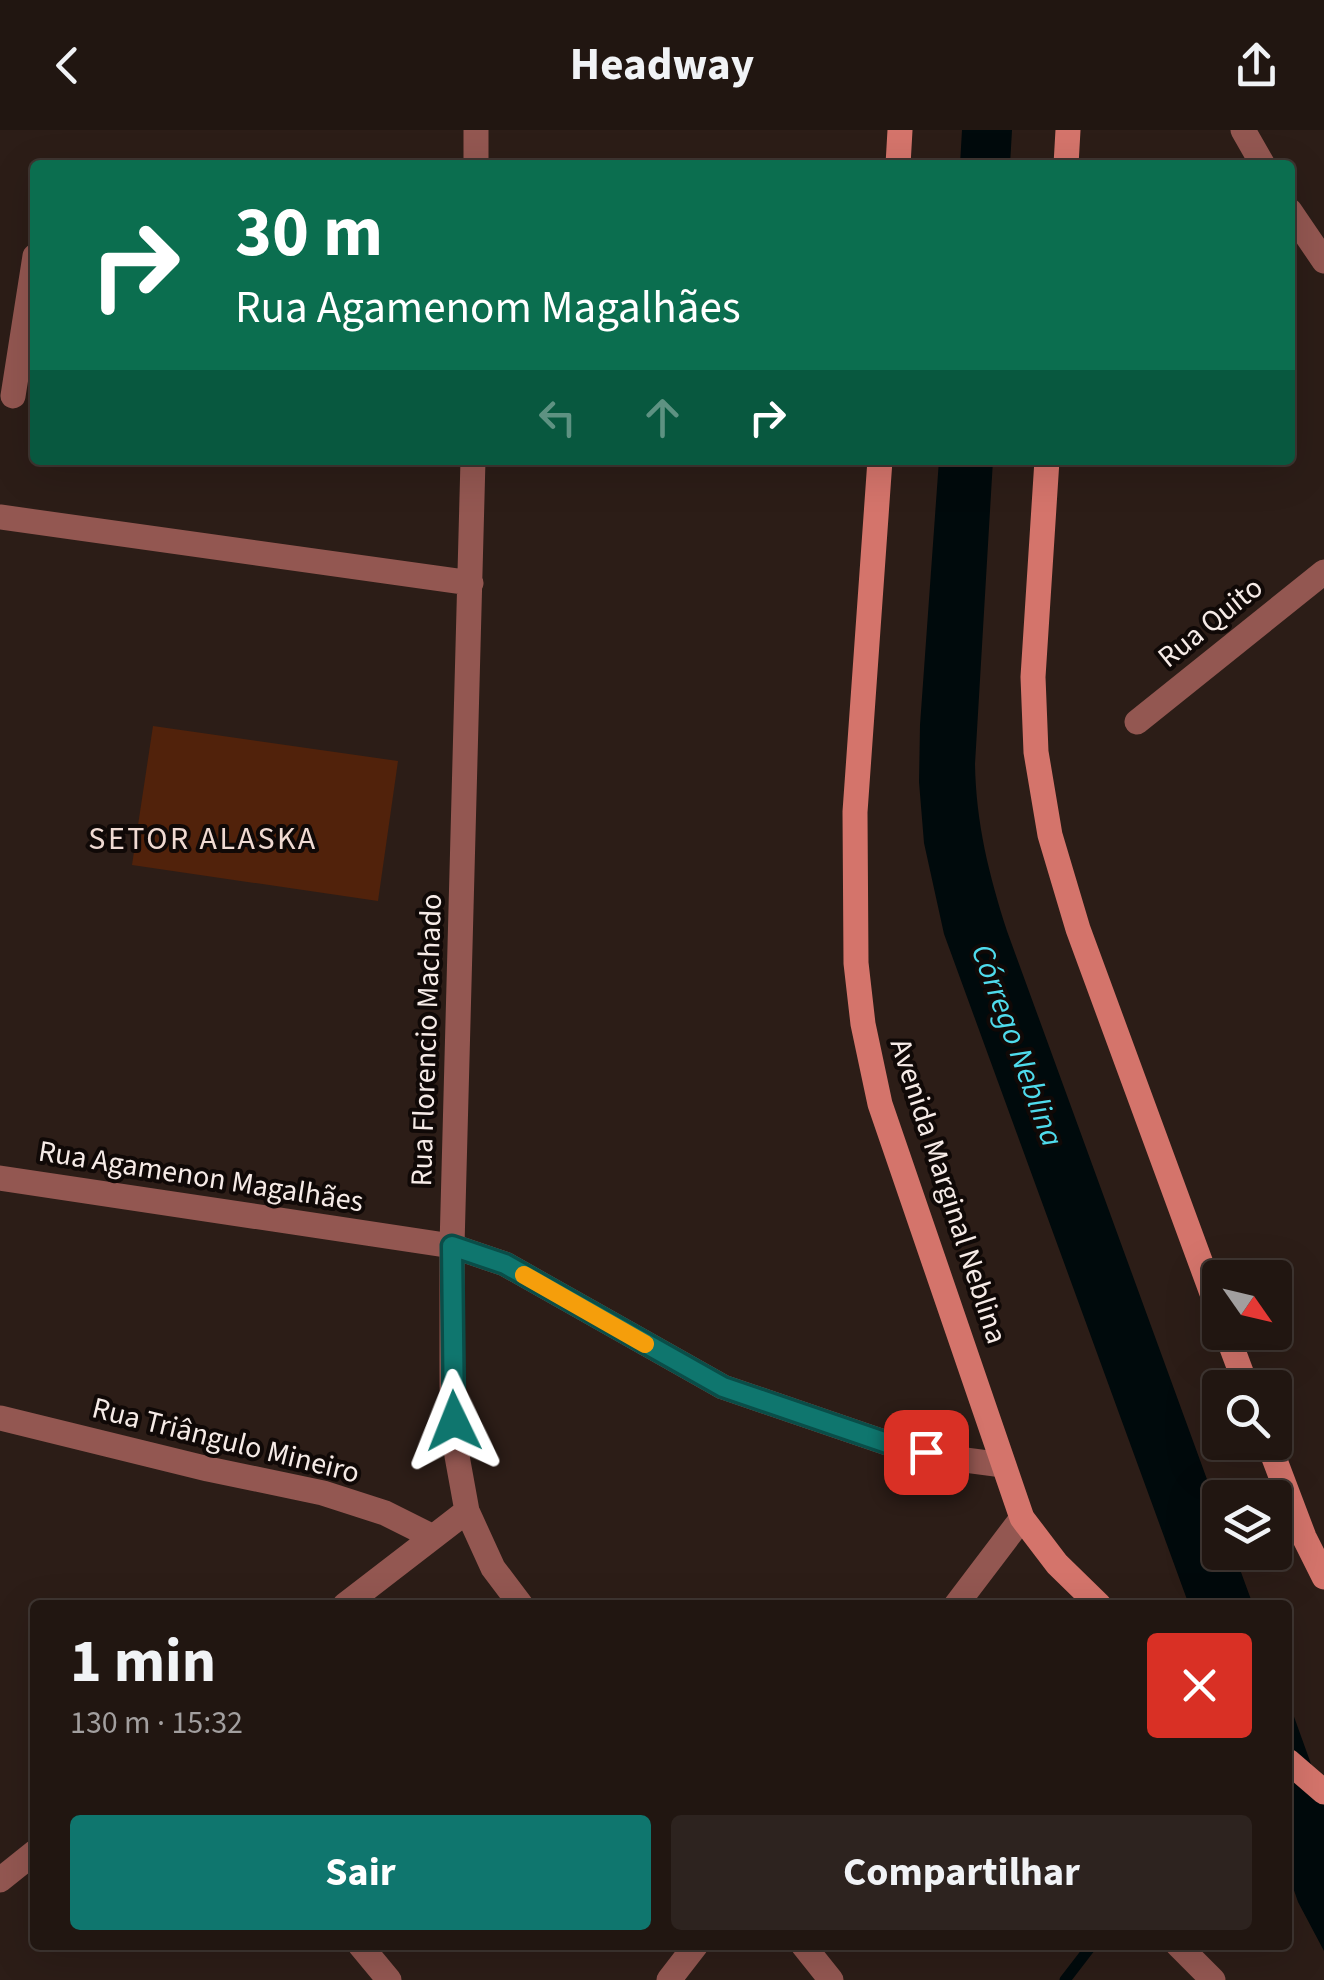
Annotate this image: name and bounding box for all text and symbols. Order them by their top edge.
text: Headway [570,33,754,97]
icon: back [40,38,95,93]
icon: share [1229,38,1284,93]
text: 30 m [235,183,383,283]
icon: right [70,200,200,330]
text: Rua Agamenom Magalhães [235,276,741,340]
icon: left [530,390,585,445]
icon: ahead [635,390,690,445]
icon: right [740,390,795,445]
street label: Rua Quito [1149,567,1272,678]
district label: SETOR ALASKA [88,816,318,862]
street label: Rua Florencio Machado [400,893,453,1187]
water label: Córrego Neblina [959,938,1075,1153]
street label: Avenida Marginal Neblina [879,1033,1018,1349]
street label: Rua Agamenon Magalhães [35,1130,367,1223]
north arrow [1202,1260,1292,1350]
map controls [1202,1260,1292,1570]
position arrow [402,1369,506,1473]
button: search [1202,1370,1292,1460]
street label: Rua Triângulo Mineiro [88,1386,364,1495]
pin [884,1410,969,1495]
icon: arrive [899,1425,954,1480]
button: layers [1202,1480,1292,1570]
text: 1 min [70,1620,216,1705]
button: close [1147,1633,1252,1738]
text: 130 m · 15:32 [70,1700,243,1746]
button: Sair [70,1815,651,1930]
button: Compartilhar [671,1815,1252,1930]

